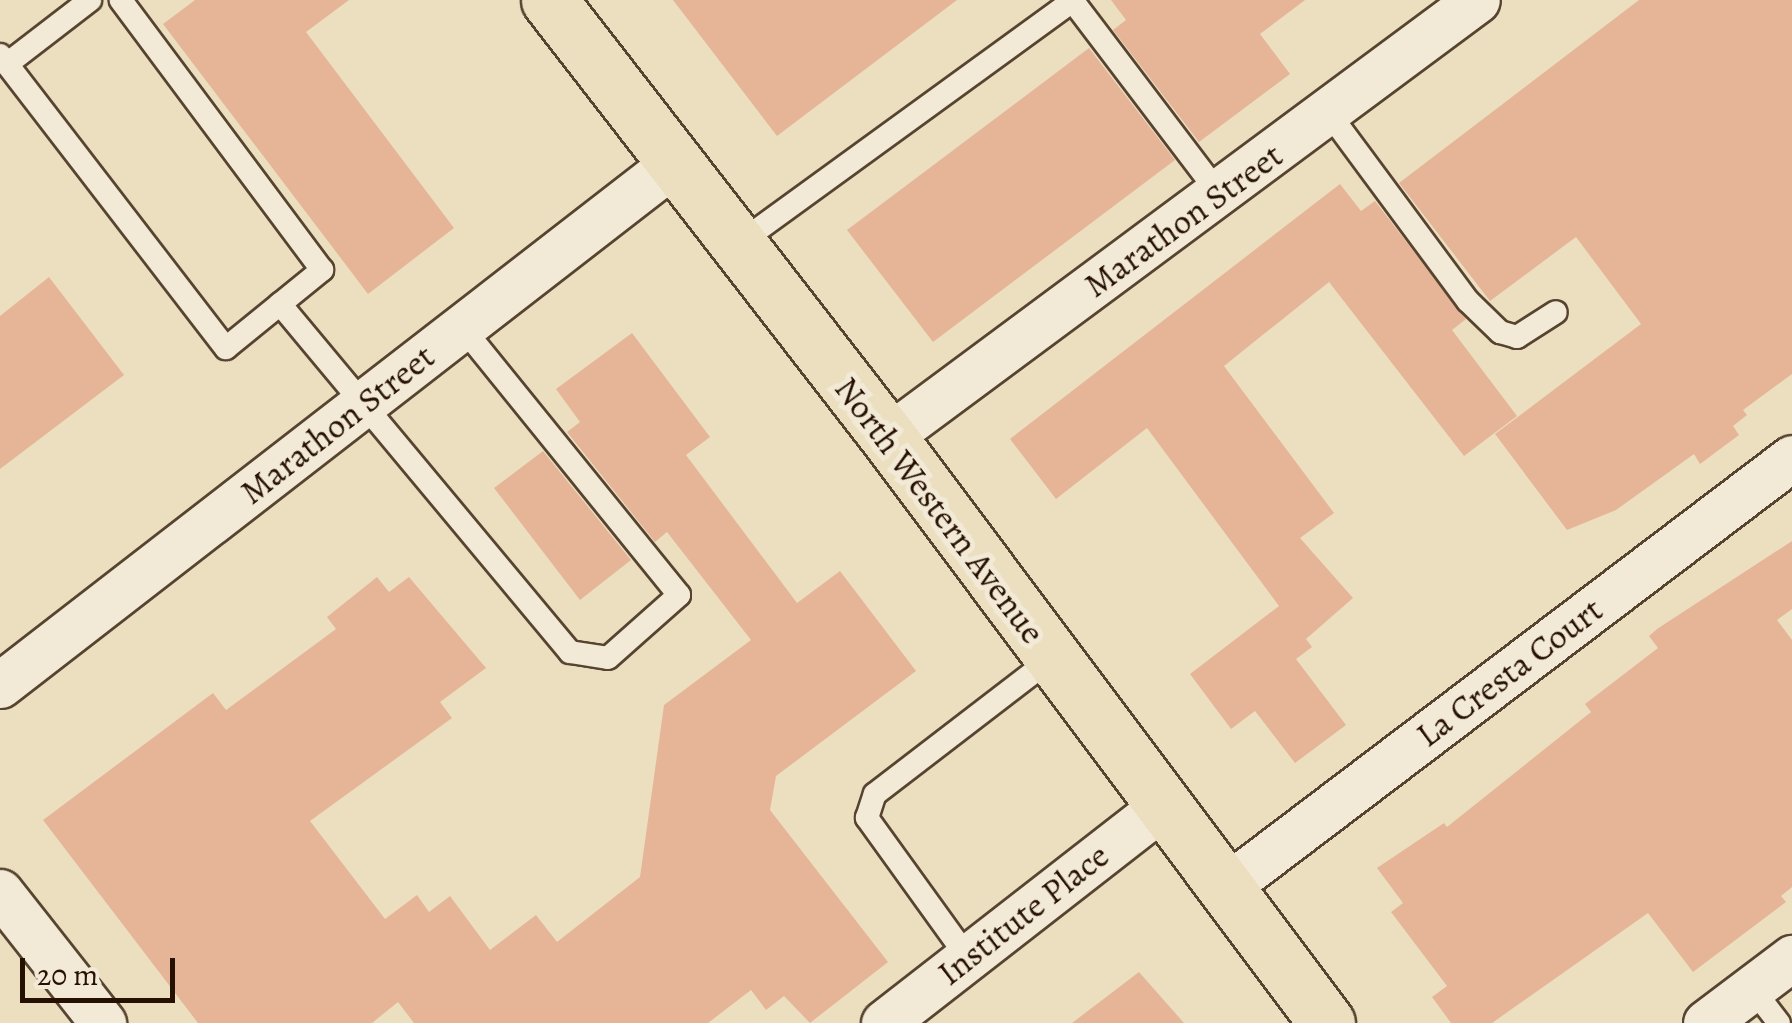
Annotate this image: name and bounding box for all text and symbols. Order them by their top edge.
street label: Marathon Street [1076,134,1290,306]
street label: Marathon Street [232,335,442,513]
street label: North Western Avenue [826,368,1054,652]
street label: La Cresta Court [1408,588,1610,756]
street label: Institute Place [929,834,1117,994]
scale bar [25,938,180,1000]
text: 20 m [37,955,98,995]

